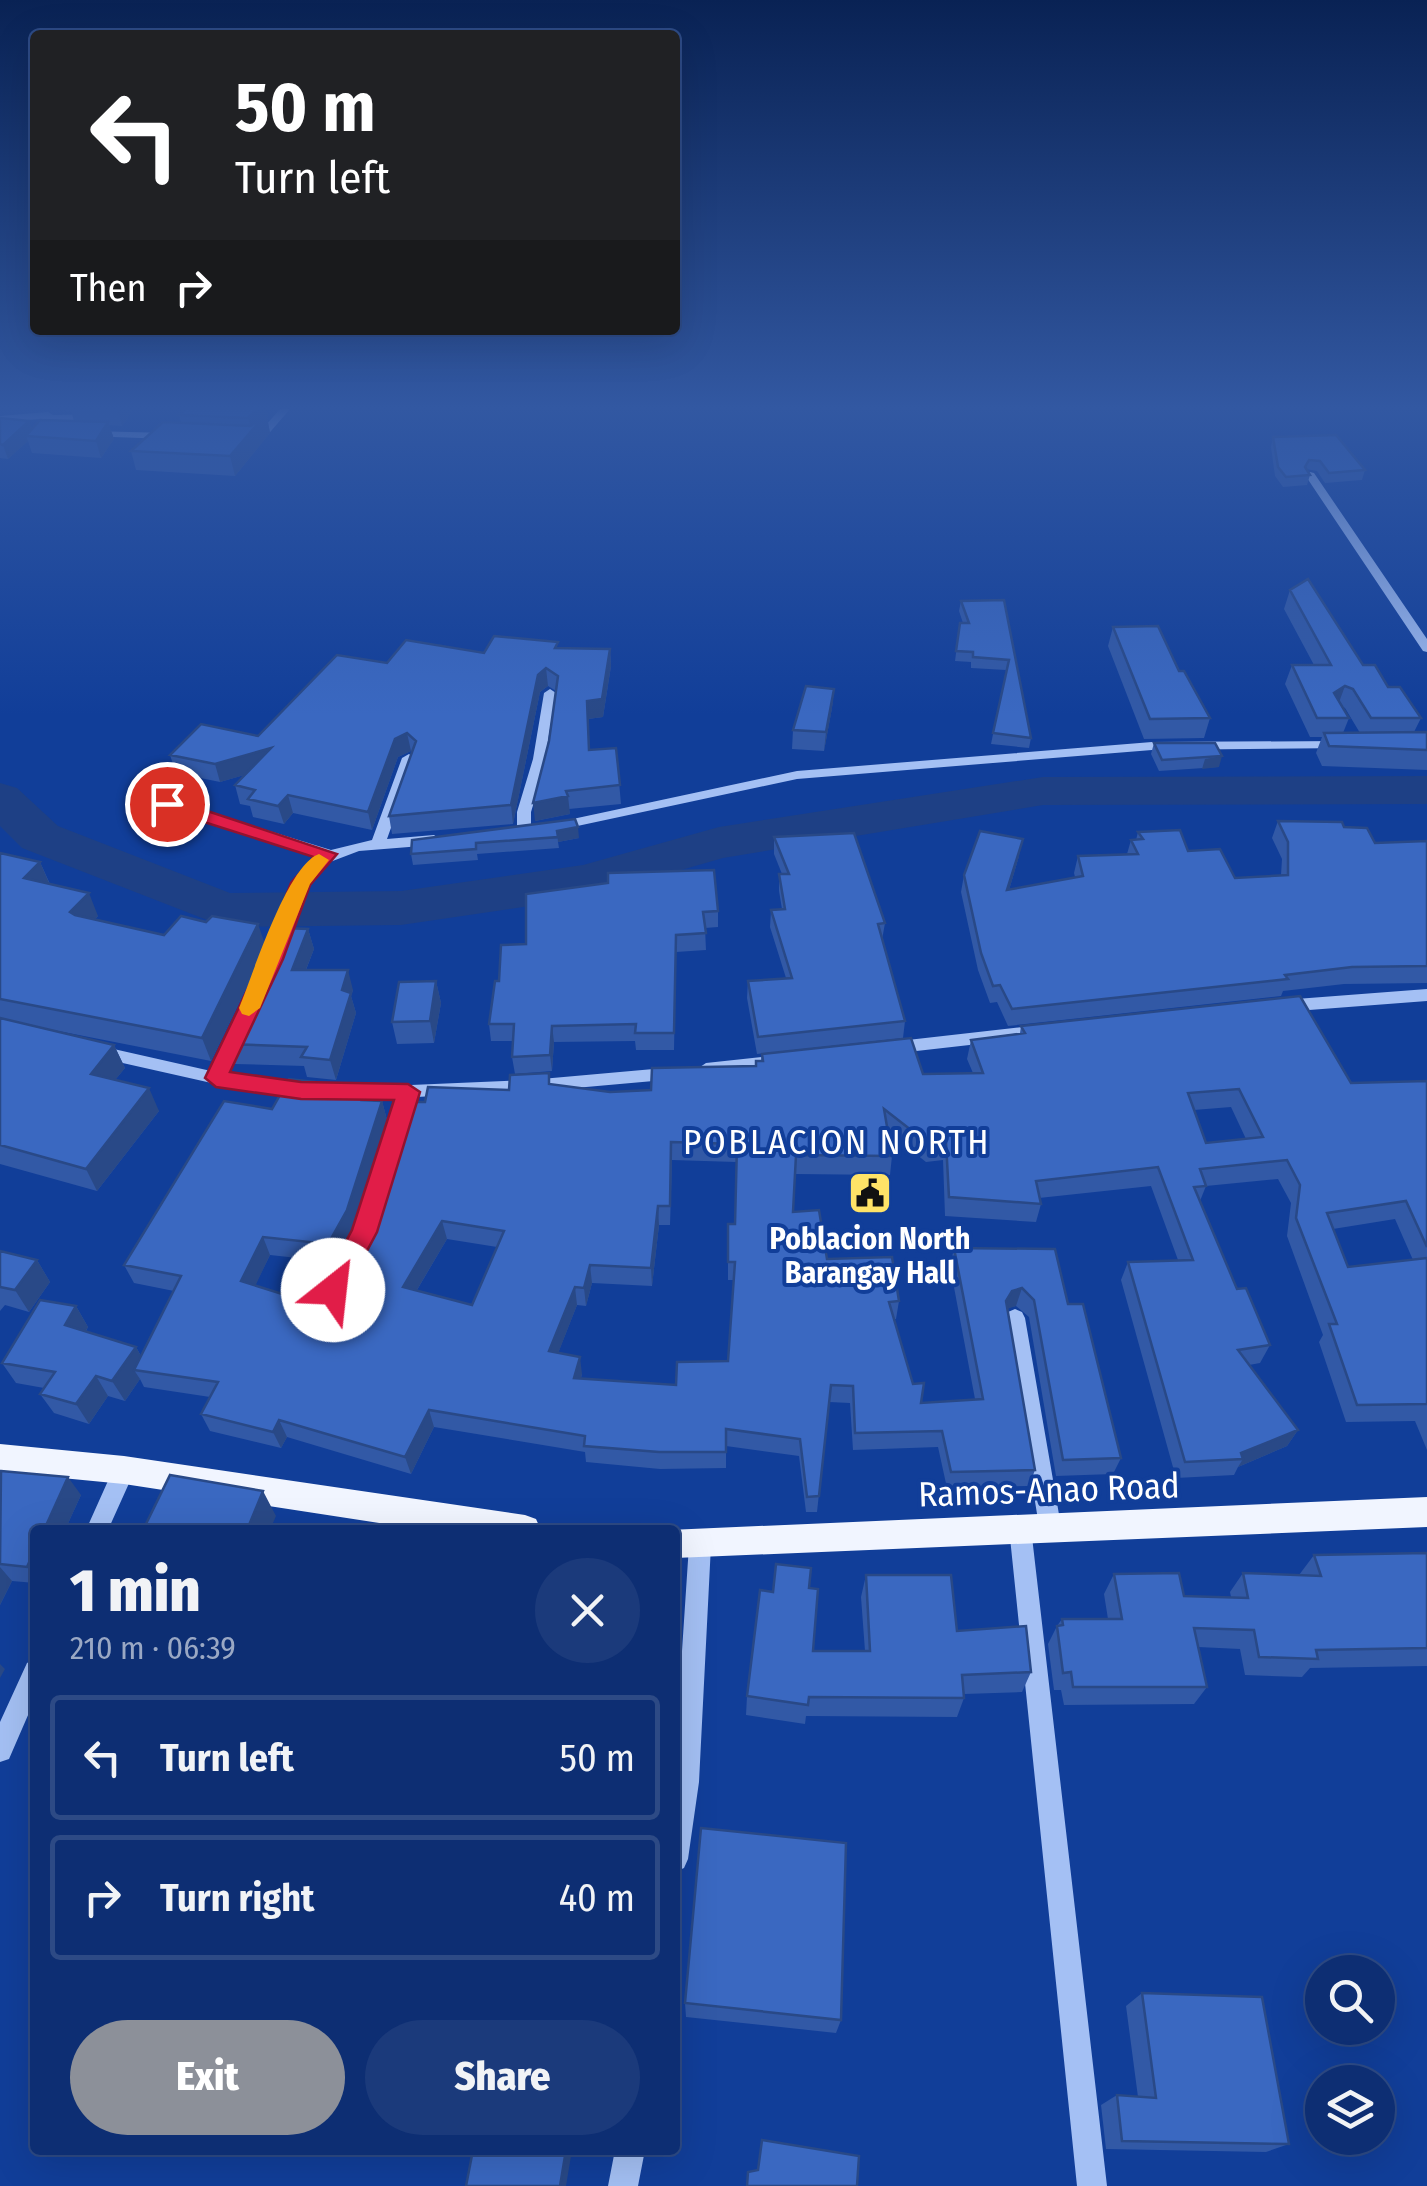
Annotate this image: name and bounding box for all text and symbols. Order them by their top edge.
text: 50 m [235,66,376,150]
icon: left [70,70,200,200]
text: Turn left [235,151,390,205]
icon: right [166,260,221,315]
text: Then [70,265,146,311]
pin [125,762,210,847]
icon: arrive [140,777,195,832]
district label: POBLACION NORTH [683,1121,991,1163]
public building icon: Poblacion North Barangay Hall [847,1170,893,1216]
place label: Poblacion North Barangay Hall [770,1221,970,1291]
position arrow [281,1238,385,1342]
street label: Ramos-Anao Road [918,1464,1180,1516]
text: 1 min [70,1555,201,1627]
button: close [535,1558,640,1663]
text: 210 m · 06:39 [70,1629,236,1667]
icon: left [75,1730,130,1785]
text: Turn left [160,1735,294,1781]
text: 50 m [560,1735,635,1781]
icon: right [75,1870,130,1925]
text: Turn right [160,1875,314,1921]
text: 40 m [559,1875,635,1921]
map controls [1305,1955,1395,2155]
button: search [1305,1955,1395,2045]
button: Exit [70,2020,345,2135]
button: Share [365,2020,640,2135]
button: layers [1305,2065,1395,2155]

